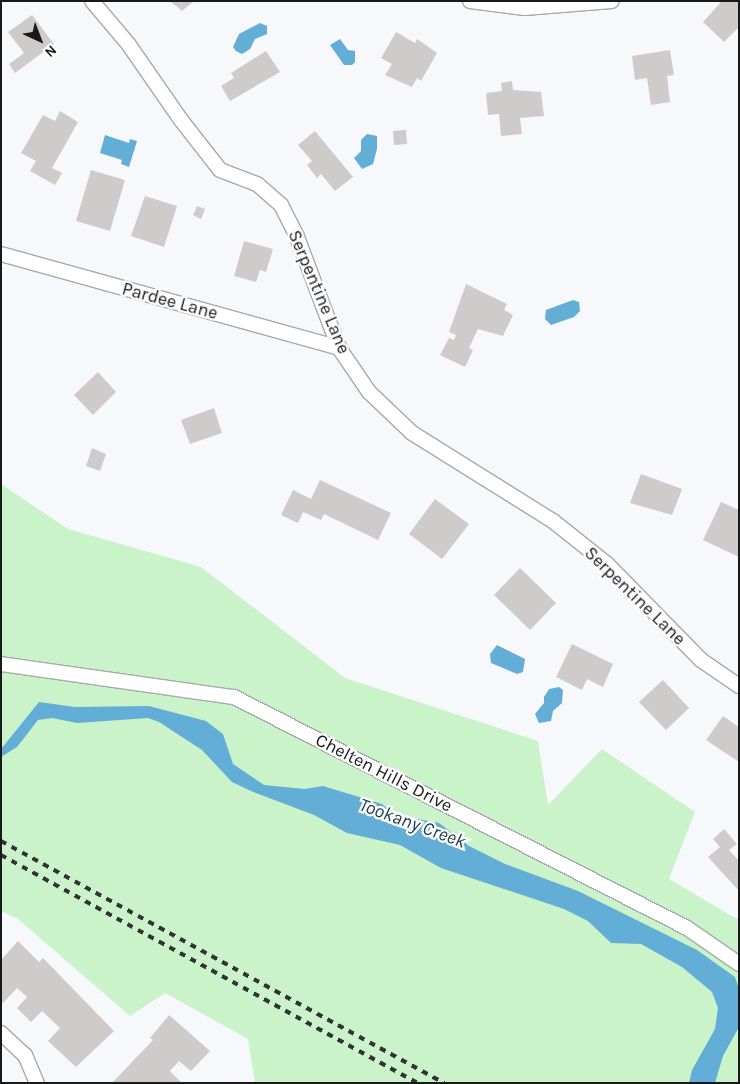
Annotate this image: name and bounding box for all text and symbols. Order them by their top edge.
north arrow [15,15,65,65]
text: N [41,42,60,61]
street label: Serpentine Lane [283,227,355,357]
street label: Pardee Lane [120,278,220,324]
street label: Serpentine Lane [580,542,690,650]
street label: Chelten Hills Drive [312,729,456,817]
water label: Tookany Creek [355,794,469,854]

